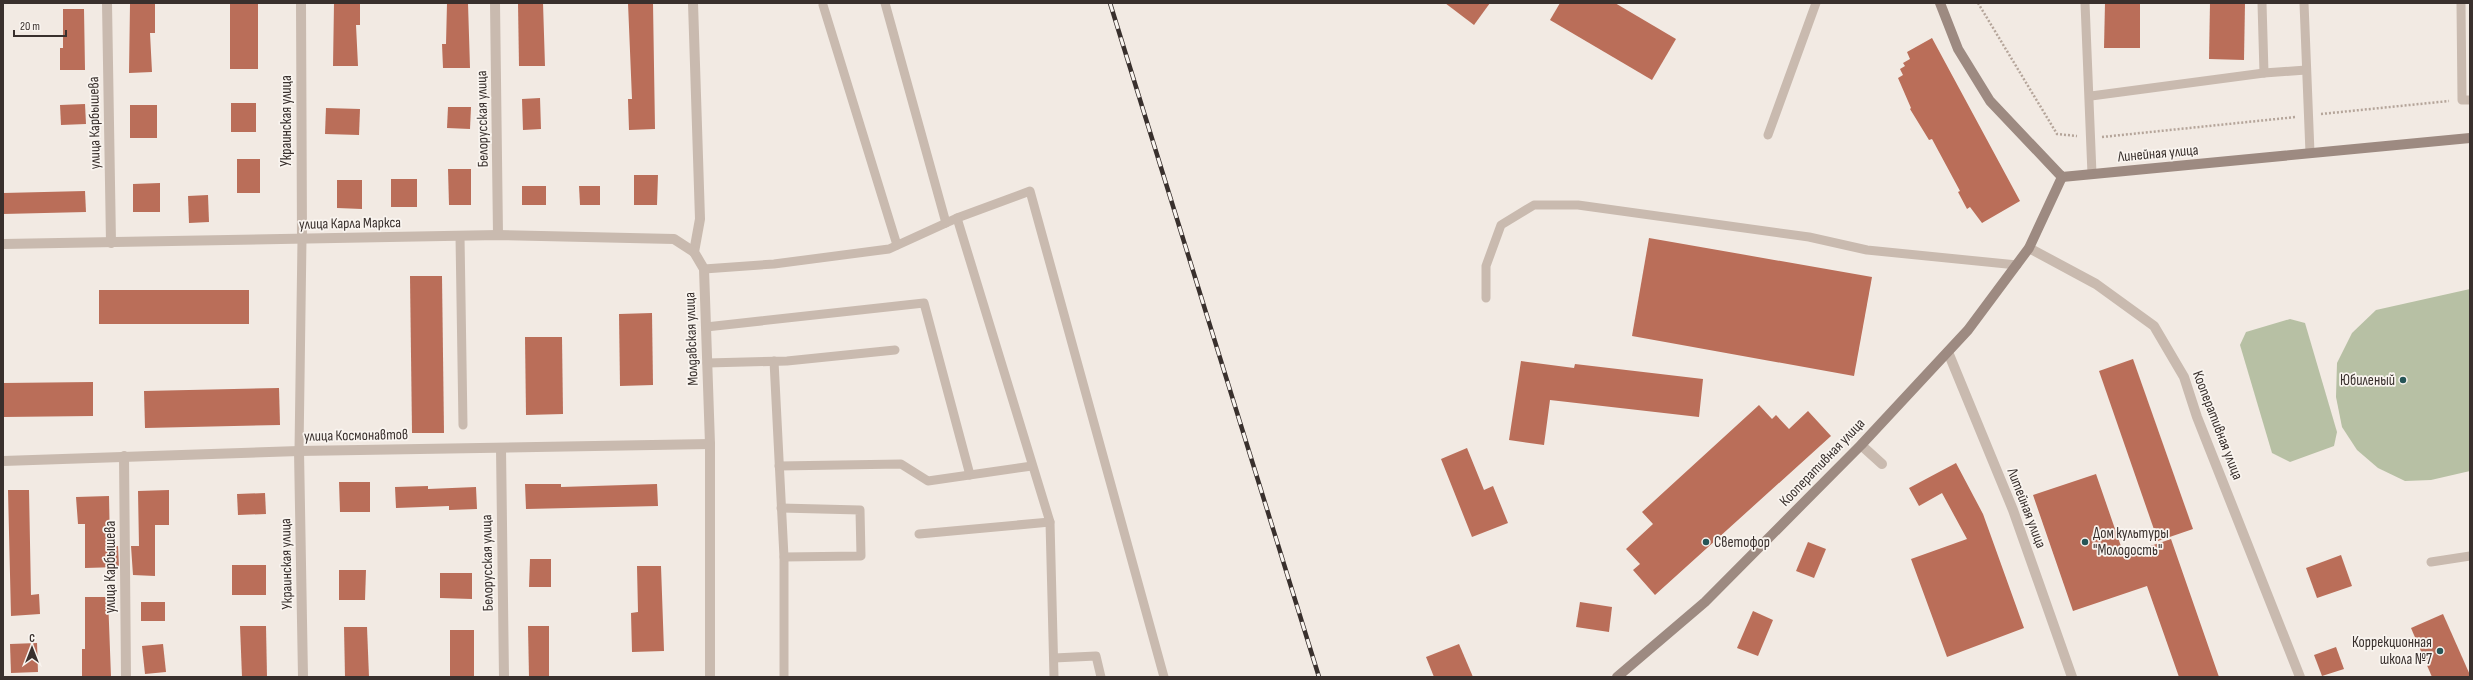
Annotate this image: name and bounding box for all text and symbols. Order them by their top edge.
scale bar [14,12,66,38]
text: 20 m [20,19,40,34]
street label: Белорусская улица [472,70,493,168]
street label: Украинская улица [277,75,296,167]
street label: улица Карбышева [84,76,105,169]
street label: Линейная улица [2116,140,2199,167]
street label: улица Карла Маркса [299,213,401,234]
street label: Молдавская улица [680,292,703,386]
street label: Кооперативная улица [2188,368,2247,483]
place label: Юбиленый [2340,371,2395,390]
marker: Юбиленый [2398,375,2408,385]
street label: Кооперативная улица [1776,414,1869,510]
street label: улица Космонавтов [304,425,408,446]
street label: Литейная улица [2002,465,2051,551]
street label: Белорусская улица [477,514,498,612]
street label: Украинская улица [276,518,297,610]
street label: улица Карбышева [101,520,120,613]
place label: Дом культуры "Молодость" [2093,524,2169,560]
place label: Светофор [1714,533,1770,552]
marker: Светофор [1701,537,1711,547]
marker: Дом культуры "Молодость" [2080,537,2090,547]
north arrow [12,628,52,668]
text: С [29,632,35,645]
place label: Коррекционная школа №7 [2352,633,2432,669]
marker: Коррекционная школа №7 [2435,646,2445,656]

